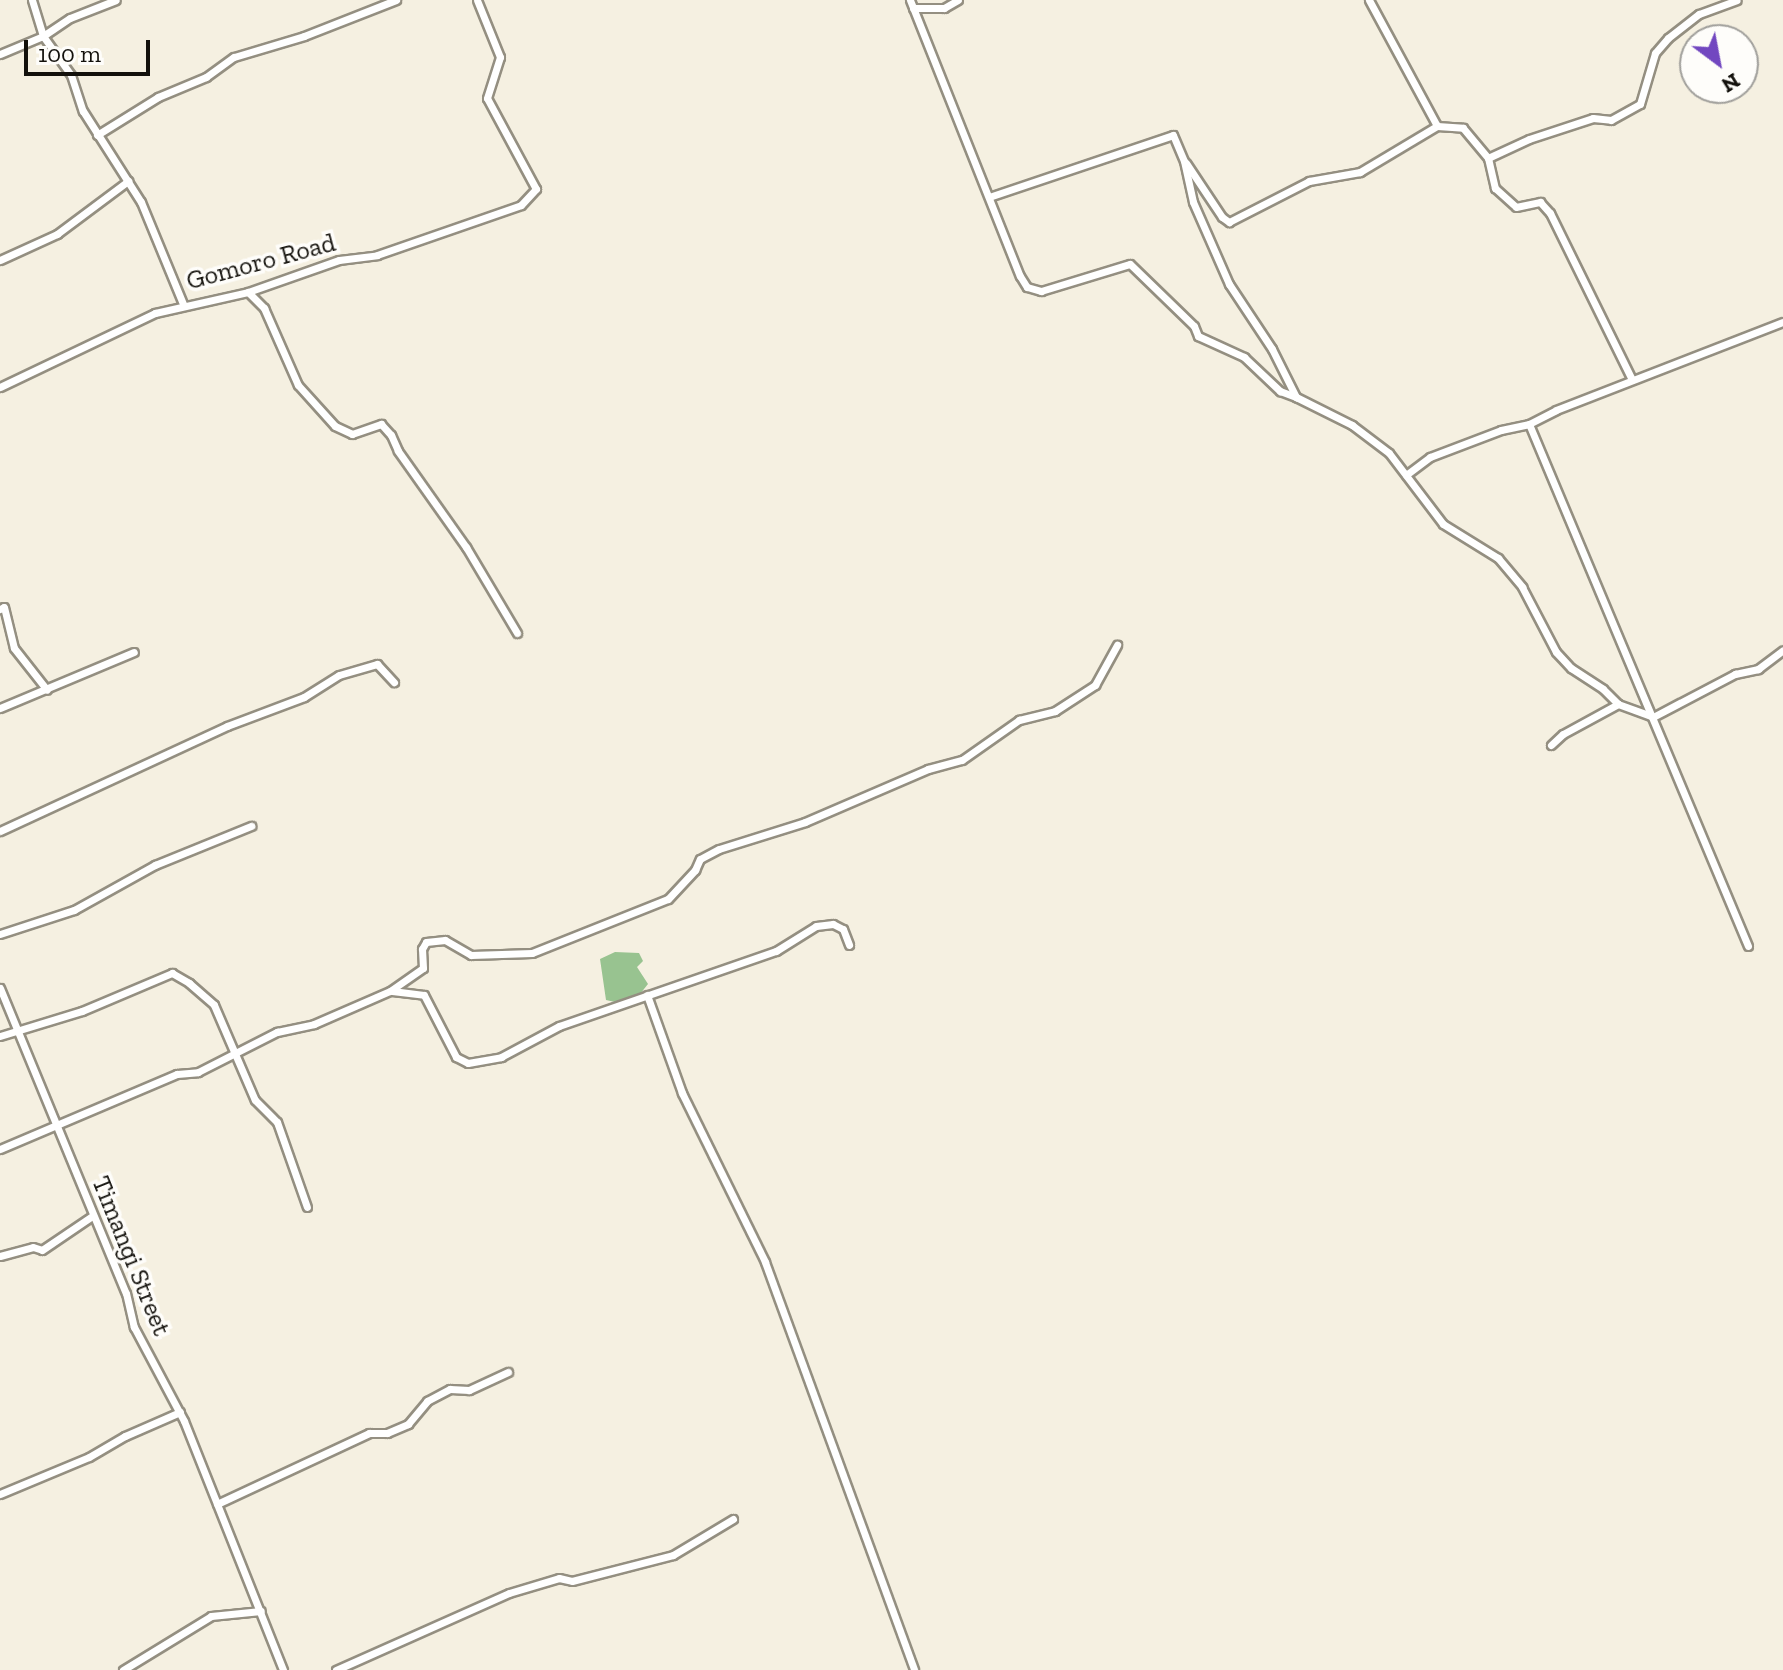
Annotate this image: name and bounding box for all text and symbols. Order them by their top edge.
scale bar [28,24,154,74]
north arrow [1679,24,1759,104]
text: 100 m [38,39,101,68]
text: N [1717,67,1745,99]
street label: Gomoro Road [183,227,339,297]
street label: Timangi Street [85,1172,177,1340]

